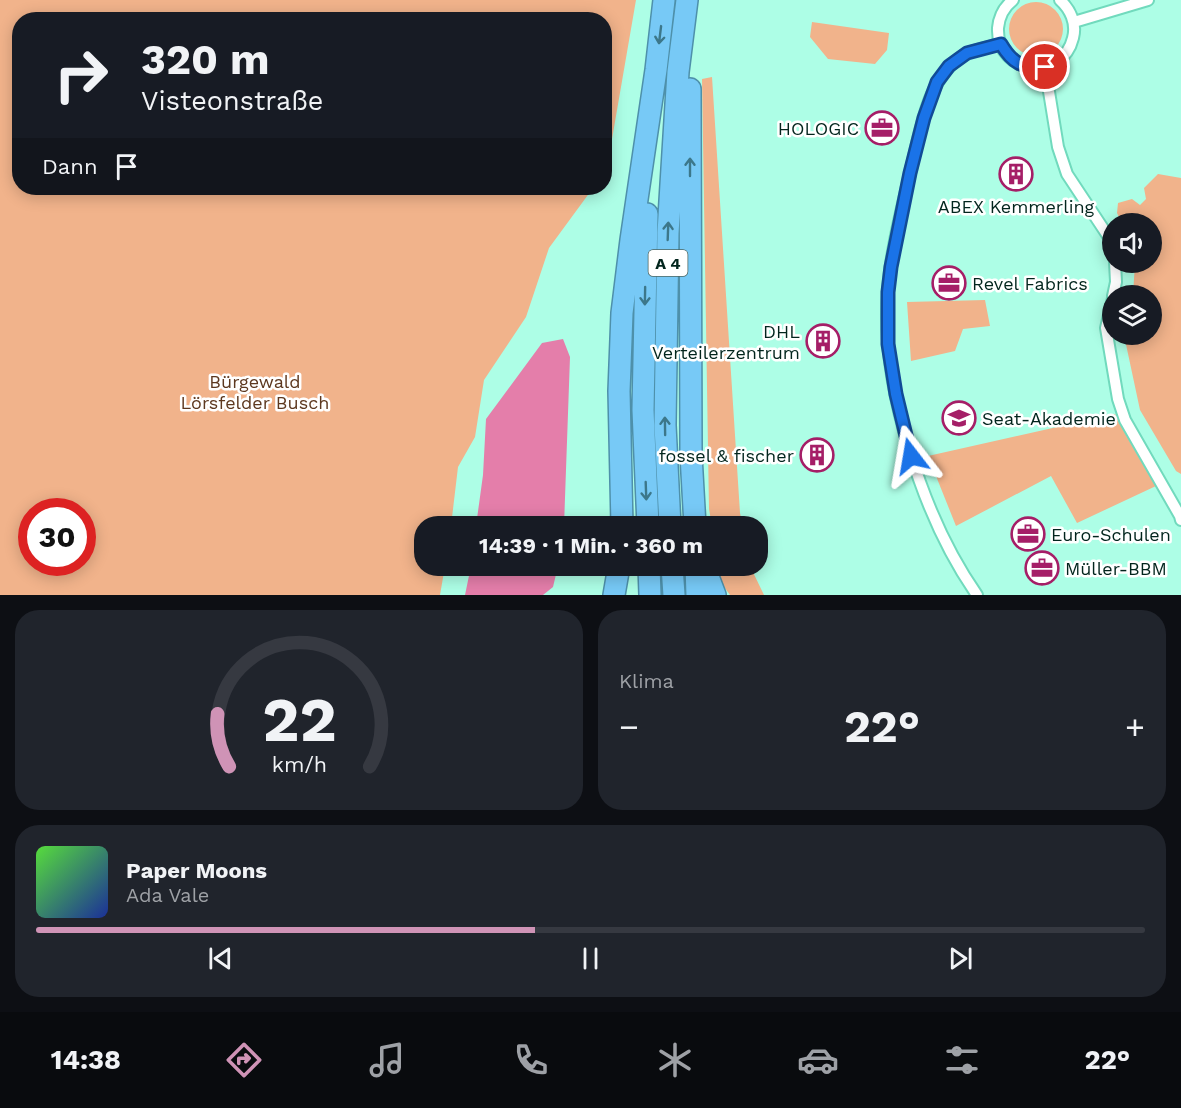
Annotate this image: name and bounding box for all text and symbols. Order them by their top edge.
one-way arrow [655,25,666,44]
text: 320 m [141,35,270,84]
icon: right [42,36,120,114]
pin [1019,41,1070,92]
icon: arrive [1028,50,1061,83]
text: Visteonstraße [141,85,323,117]
office icon: HOLOGIC [864,110,900,146]
place label: HOLOGIC [778,118,859,139]
icon: arrive [110,150,143,183]
text: Dann [42,154,98,179]
building icon: ABEX Kemmerling [998,156,1034,192]
one-way arrow [684,157,696,177]
place label: ABEX Kemmerling [938,196,1095,217]
map controls [1102,213,1162,345]
button: sound [1102,213,1162,273]
one-way arrow [663,222,674,242]
road number: A 4 [648,250,688,276]
office icon: Revel Fabrics [931,265,967,301]
place label: Revel Fabrics [972,273,1088,294]
button: layers [1102,285,1162,345]
one-way arrow [639,286,651,306]
place label: DHL Verteilerzentrum [652,321,800,363]
building icon: DHL Verteilerzentrum [805,323,841,359]
park label: Bürgewald Lörsfelder Busch [181,371,329,413]
school or university icon: Seat-Akademie [941,400,977,436]
place label: Seat-Akademie [982,408,1116,429]
one-way arrow [660,417,671,437]
position arrow [879,424,943,488]
building icon: fossel & fischer [799,437,835,473]
place label: fossel & fischer [659,445,794,466]
one-way arrow [641,481,652,501]
speed limit sign: 30 [18,498,96,576]
office icon: Euro-Schulen [1010,516,1046,552]
place label: Euro-Schulen [1051,524,1171,545]
text: 14:39 · 1 Min. · 360 m [479,533,703,558]
office icon: Müller-BBM [1024,550,1060,586]
place label: Müller-BBM [1065,558,1167,579]
text: Klima [619,669,674,693]
text: 22 [262,683,336,756]
text: 22° [844,700,920,753]
text: − [619,707,639,746]
text: + [1125,707,1145,746]
text: km/h [271,752,327,777]
text: Paper Moons [126,858,267,883]
text: Ada Vale [126,883,209,907]
icon: previous [204,942,237,975]
icon: pause [574,942,607,975]
icon: next [944,942,977,975]
icon: directions [223,1039,265,1081]
icon: music [366,1039,408,1081]
icon: phone [510,1039,552,1081]
icon: climate [654,1039,696,1081]
icon: car [797,1039,839,1081]
icon: filters [941,1039,983,1081]
text: 14:38 [51,1044,121,1076]
text: 22° [1085,1044,1130,1076]

